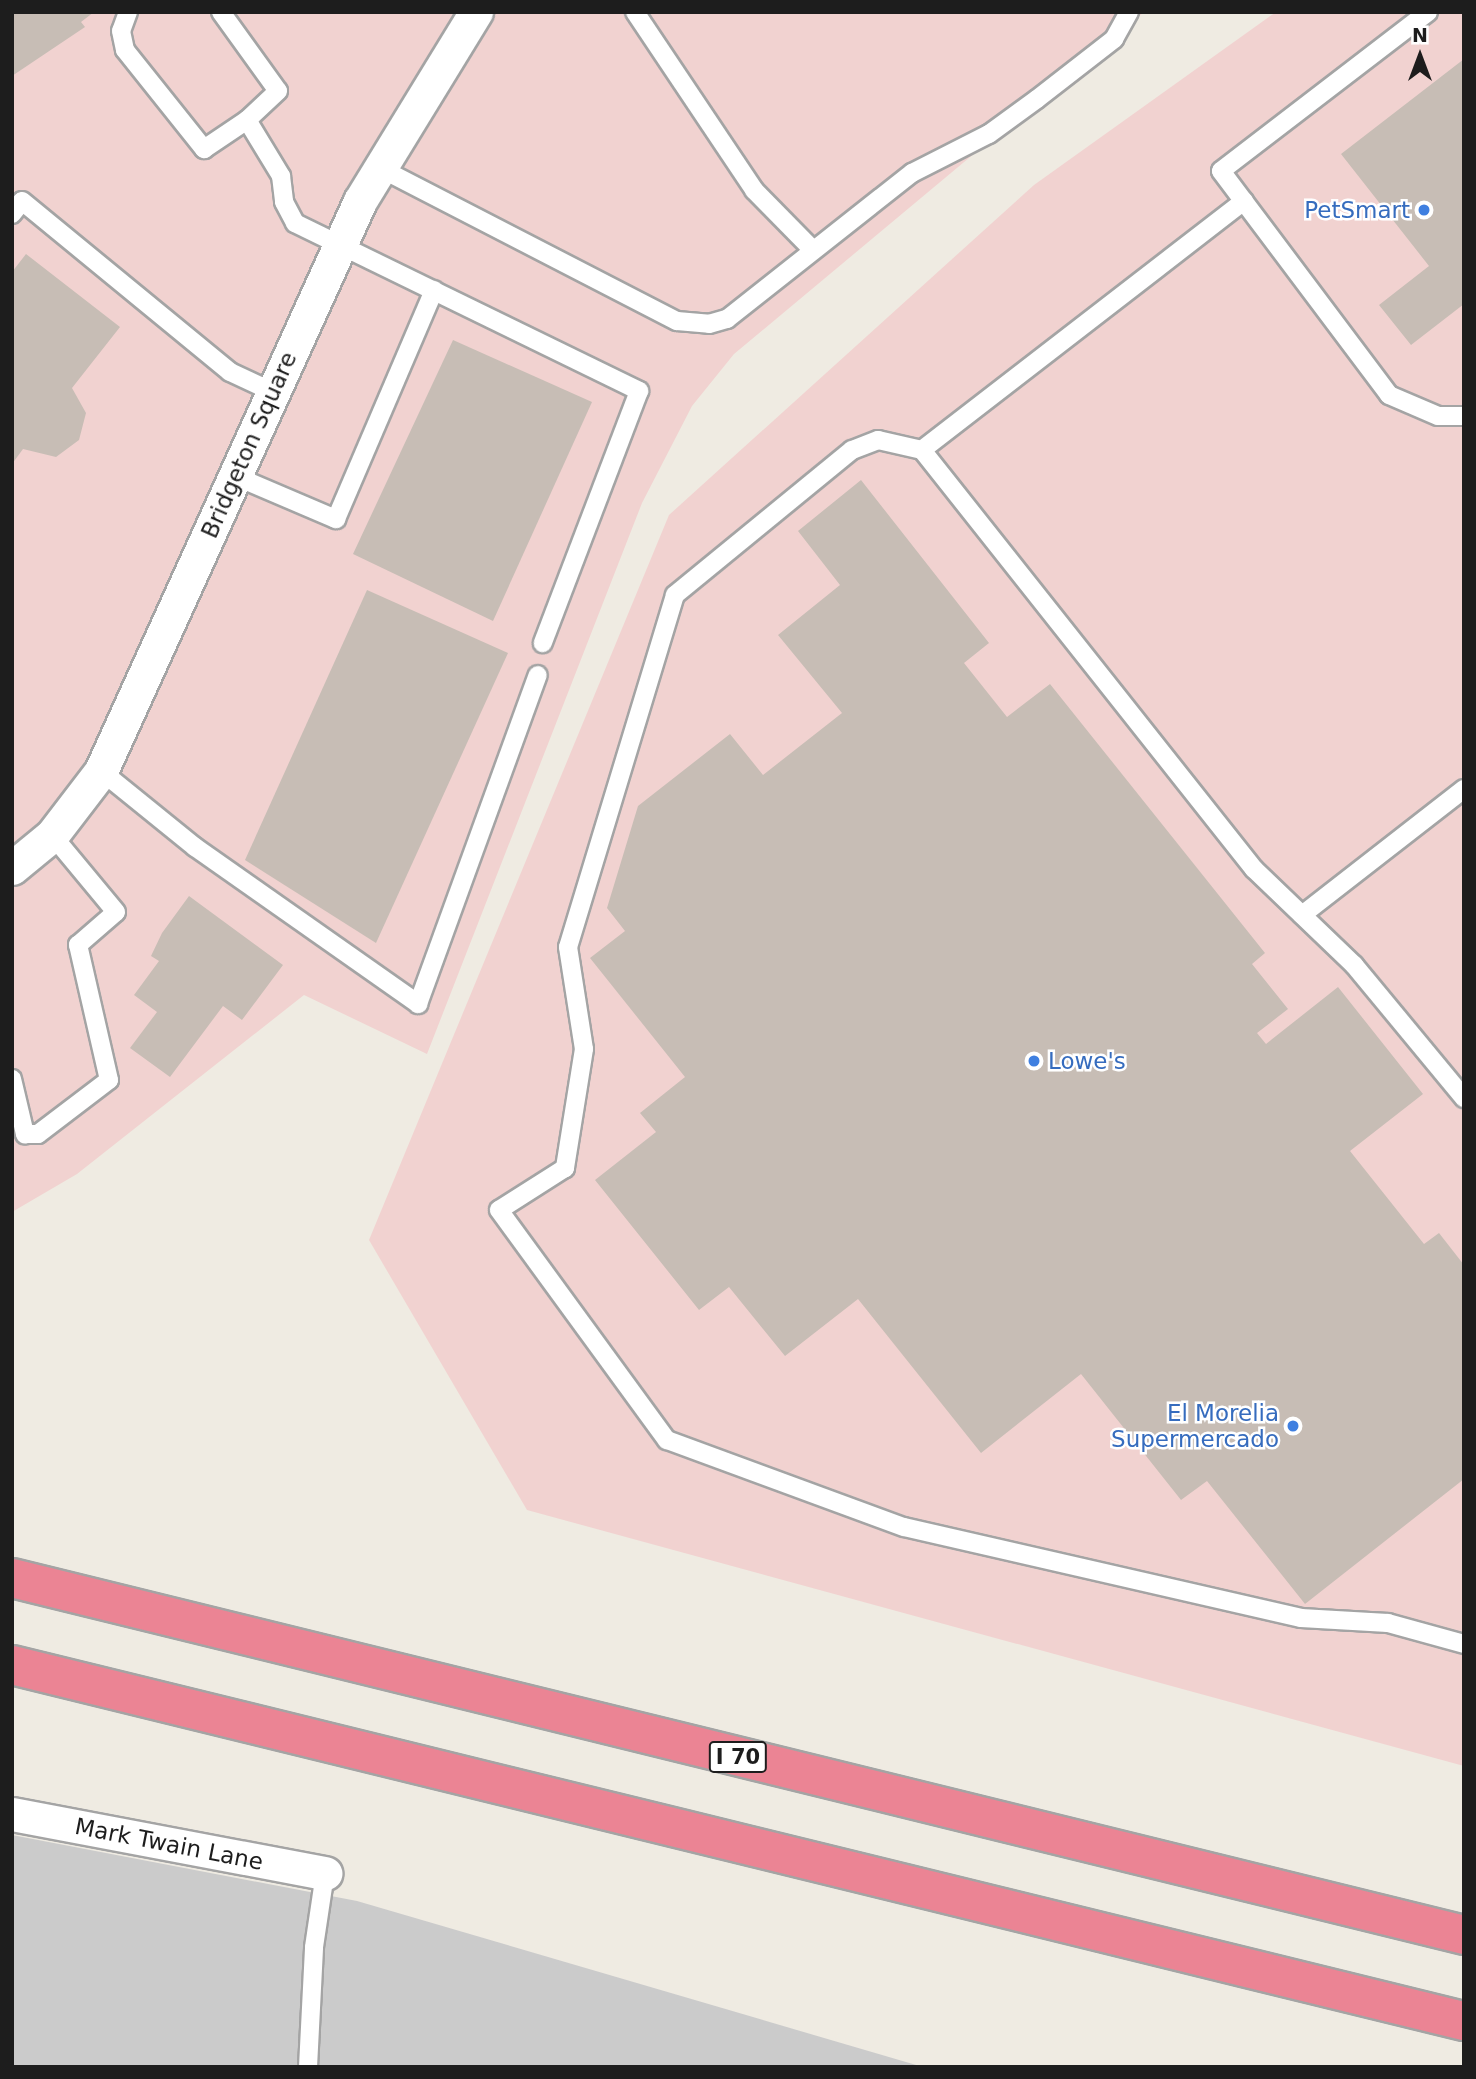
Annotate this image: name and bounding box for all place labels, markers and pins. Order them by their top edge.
place label: PetSmart [1304,196,1410,224]
marker: PetSmart [1416,202,1432,218]
place label: Lowe's [1048,1047,1126,1075]
marker: Lowe's [1026,1053,1042,1069]
place label: El Morelia Supermercado [1111,1399,1279,1453]
marker: El Morelia Supermercado [1285,1418,1301,1434]

